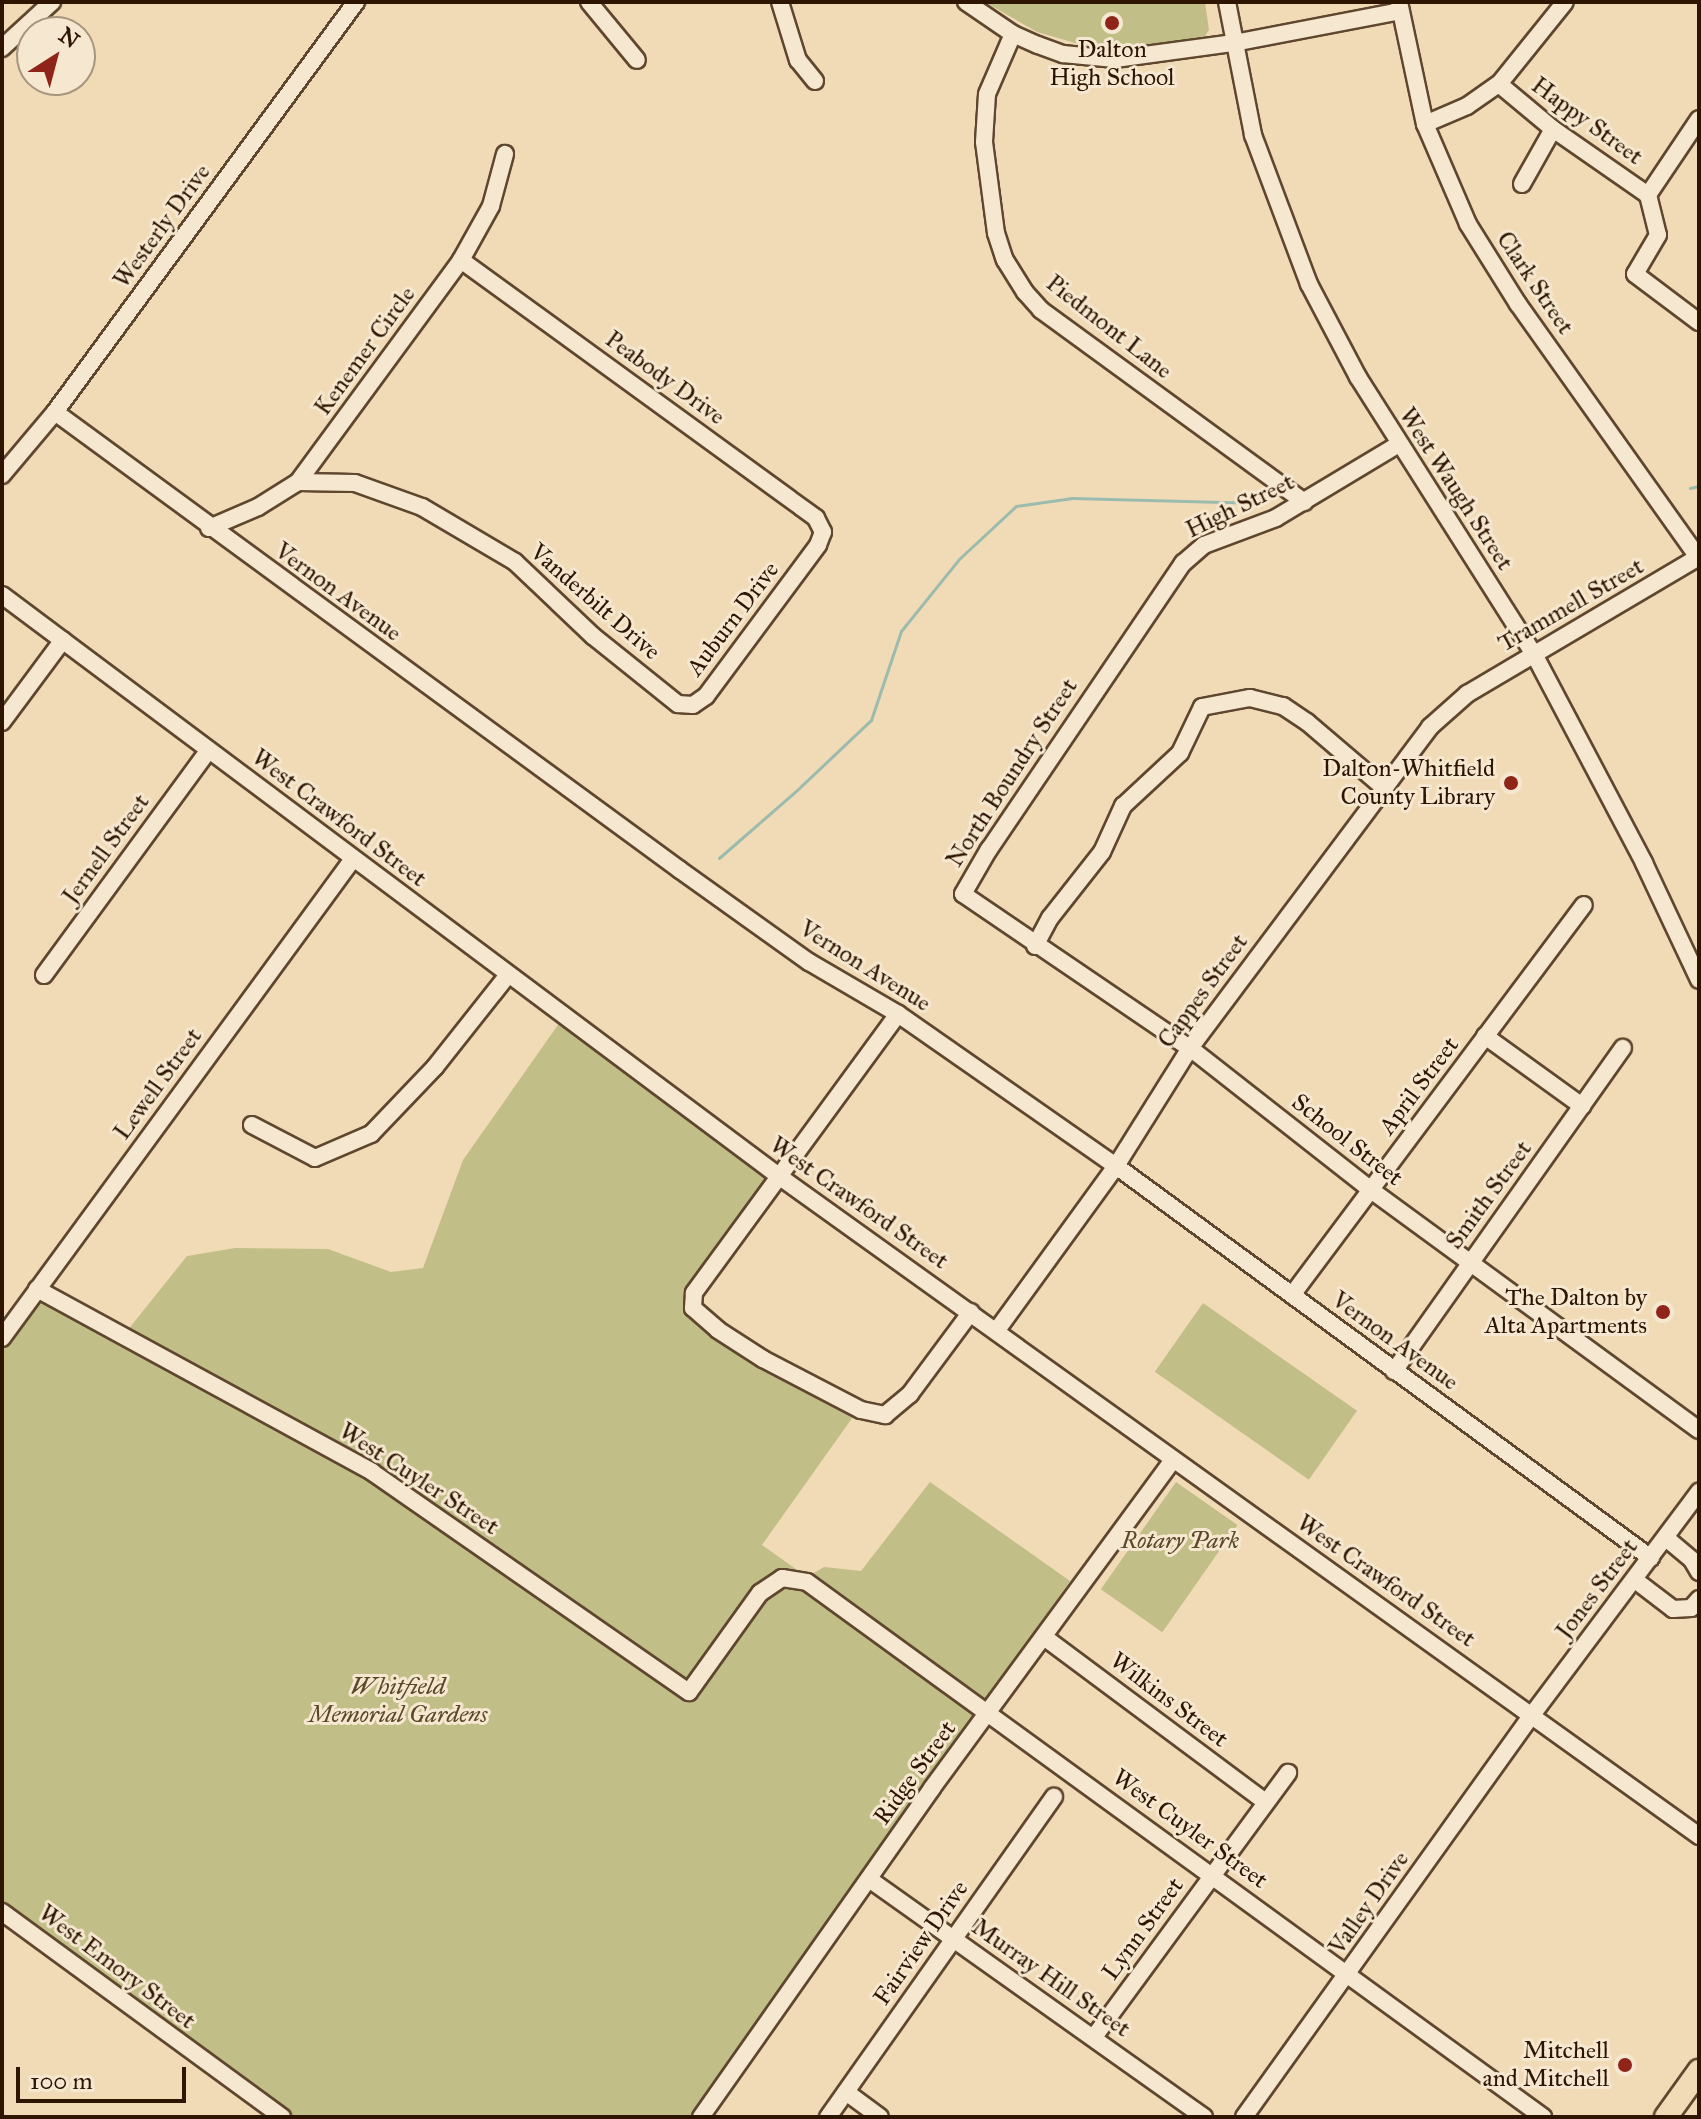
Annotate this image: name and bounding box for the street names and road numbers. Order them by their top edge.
street label: Happy Street [1526,71,1648,171]
street label: Westerly Drive [107,159,217,293]
street label: Clark Street [1490,226,1580,340]
street label: Piedmont Lane [1040,269,1178,385]
street label: Kenemer Circle [309,281,421,421]
street label: Peabody Drive [600,325,730,431]
street label: West Waugh Street [1393,402,1519,576]
street label: High Street [1181,467,1299,545]
street label: Vernon Avenue [269,536,407,648]
street label: Vanderbilt Drive [524,538,666,666]
street label: Trammell Street [1493,552,1649,658]
street label: Auburn Drive [681,556,785,682]
street label: North Boundry Street [940,673,1084,873]
street label: West Crawford Street [246,743,432,893]
street label: Jernell Street [56,788,156,910]
street label: Vernon Avenue [794,914,936,1018]
street label: Cappes Street [1152,928,1254,1054]
street label: Lewell Street [108,1023,208,1145]
street label: April Street [1373,1031,1465,1141]
street label: School Street [1286,1088,1408,1192]
street label: West Crawford Street [764,1131,954,1275]
street label: Smith Street [1440,1135,1538,1255]
street label: Vernon Avenue [1326,1285,1464,1397]
street label: West Cuyler Street [334,1417,504,1541]
street label: West Crawford Street [1291,1509,1481,1653]
street label: Jones Street [1550,1533,1644,1645]
street label: Wilkins Street [1104,1646,1234,1754]
street label: Ridge Street [868,1715,962,1831]
street label: West Cuyler Street [1107,1763,1273,1895]
street label: Valley Drive [1323,1846,1415,1960]
street label: Lynn Street [1096,1872,1190,1986]
street label: Fairview Drive [867,1875,975,2011]
street label: West Emory Street [33,1899,201,2035]
street label: Murray Hill Street [966,1913,1136,2043]

